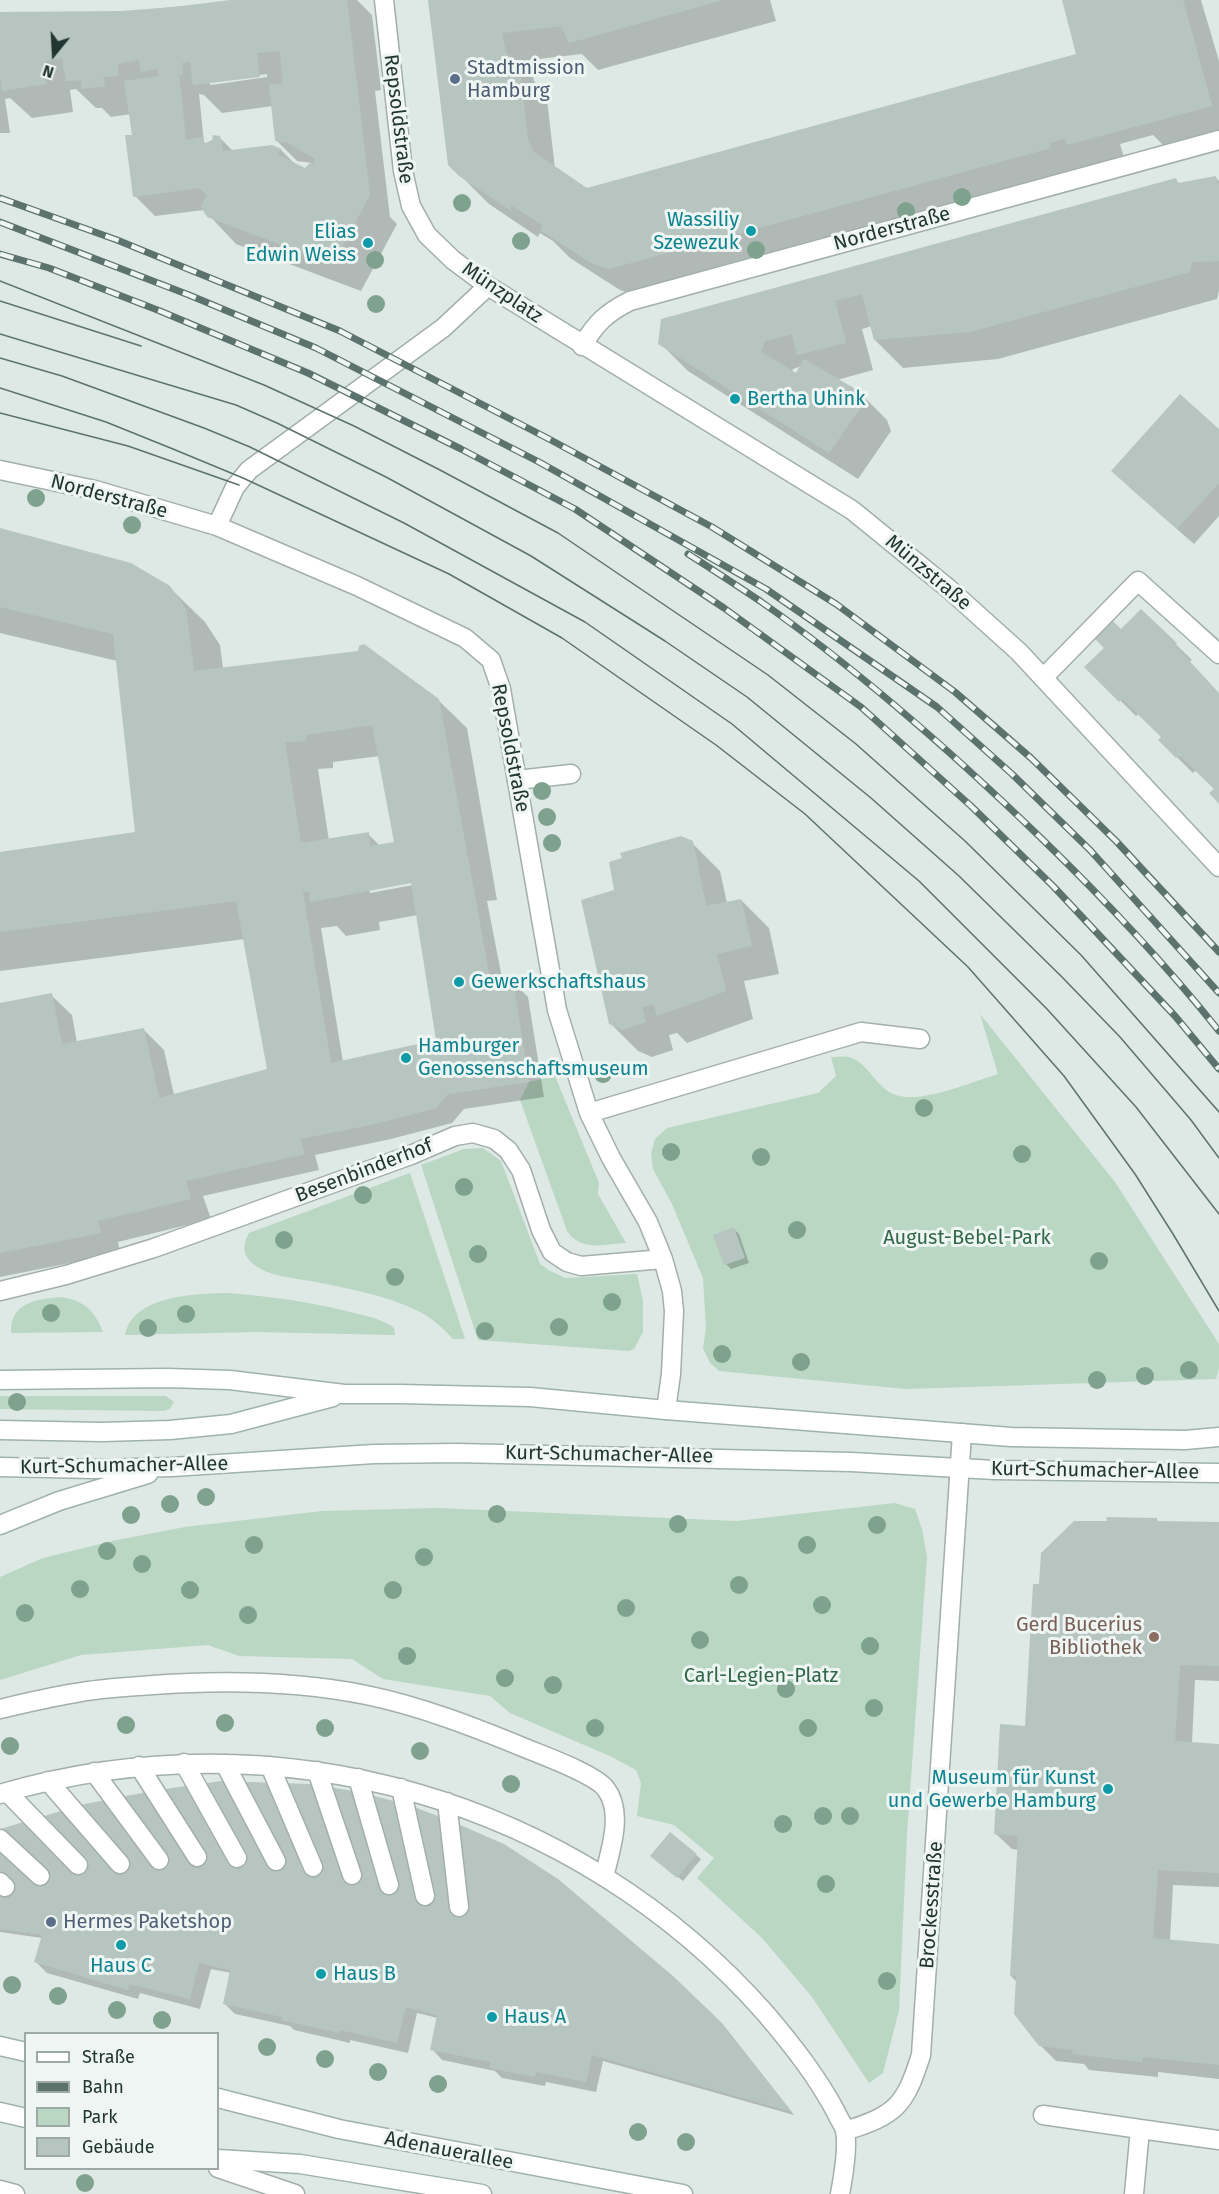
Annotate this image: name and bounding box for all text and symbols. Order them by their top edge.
north arrow [24,24,84,84]
street label: Repsoldstraße [378,53,418,185]
place label: Stadtmission Hamburg [467,56,585,103]
text: N [40,61,56,82]
marker: Stadtmission Hamburg [448,72,462,86]
street label: Norderstraße [831,202,953,256]
place label: Wassiliy Szewezuk [653,208,739,255]
place label: Elias Edwin Weiss [245,220,356,267]
marker: Wassiliy Szewezuk [744,224,758,238]
marker: Elias Edwin Weiss [361,236,375,250]
street label: Münzplatz [457,257,547,329]
place label: Bertha Uhink [747,387,865,411]
marker: Bertha Uhink [728,392,742,406]
street label: Norderstraße [48,470,170,524]
street label: Münzstraße [880,530,976,616]
street label: Repsoldstraße [486,682,534,814]
place label: Gewerkschaftshaus [471,970,646,994]
marker: Gewerkschaftshaus [452,975,466,989]
place label: Hamburger Genossenschaftsmuseum [418,1034,649,1081]
marker: Hamburger Genossenschaftsmuseum [399,1051,413,1065]
street label: Besenbinderhof [292,1134,436,1208]
park label: August-Bebel-Park [883,1226,1051,1250]
street label: Kurt-Schumacher-Allee [505,1441,713,1469]
street label: Kurt-Schumacher-Allee [20,1452,228,1480]
street label: Kurt-Schumacher-Allee [991,1457,1199,1485]
place label: Gerd Bucerius Bibliothek [1016,1613,1142,1660]
marker: Gerd Bucerius Bibliothek [1147,1630,1161,1644]
park label: Carl-Legien-Platz [684,1664,838,1688]
place label: Museum für Kunst und Gewerbe Hamburg [888,1766,1096,1813]
marker: Museum für Kunst und Gewerbe Hamburg [1101,1782,1115,1796]
street label: Brockesstraße [916,1840,948,1970]
place label: Hermes Paketshop [63,1910,232,1934]
marker: Hermes Paketshop [44,1915,58,1929]
marker: Haus C [114,1938,128,1952]
place label: Haus C [90,1954,152,1978]
place label: Haus B [333,1962,396,1986]
marker: Haus B [314,1967,328,1981]
place label: Haus A [504,2005,566,2029]
marker: Haus A [485,2010,499,2024]
legend [24,2032,219,2170]
text: Straße [82,2046,135,2068]
text: Bahn [82,2076,124,2098]
text: Park [82,2106,117,2128]
street label: Adenauerallee [383,2127,515,2175]
text: Gebäude [82,2136,155,2158]

